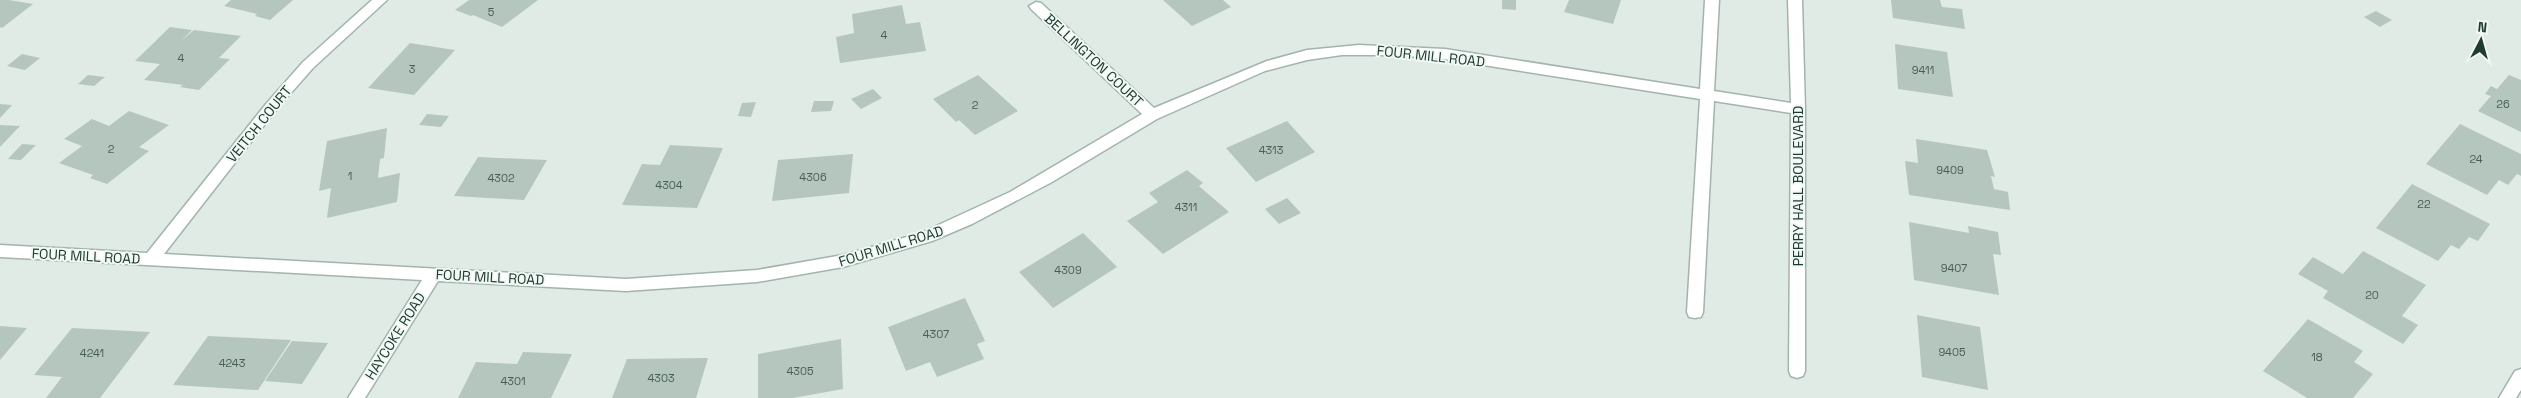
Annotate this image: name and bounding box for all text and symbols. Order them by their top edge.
house number: 5 [488,5,495,19]
street label: BELLINGTON COURT [1041,10,1147,110]
north arrow [2456,15,2506,65]
text: N [2477,18,2488,37]
house number: 4 [881,28,888,42]
street label: FOUR MILL ROAD [1376,41,1486,71]
house number: 4 [178,51,185,65]
house number: 3 [409,62,416,76]
house number: 9411 [1912,63,1934,77]
street label: VEITCH COURT [222,82,296,166]
house number: 26 [2496,97,2510,111]
house number: 2 [972,98,979,112]
street label: PERRY HALL BOULEVARD [1789,106,1807,266]
house number: 2 [108,142,115,156]
house number: 4313 [1259,143,1284,157]
house number: 24 [2469,152,2483,166]
house number: 9409 [1936,163,1964,177]
house number: 1 [348,169,352,183]
house number: 4306 [799,170,827,184]
house number: 4302 [487,171,515,185]
house number: 4304 [655,178,683,192]
house number: 22 [2417,197,2431,211]
house number: 4311 [1175,200,1197,214]
street label: FOUR MILL ROAD [836,221,946,271]
street label: FOUR MILL ROAD [31,244,141,268]
house number: 9407 [1941,261,1967,275]
house number: 4309 [1054,263,1082,277]
street label: FOUR MILL ROAD [435,265,545,289]
house number: 20 [2365,288,2379,302]
street label: HAYCOKE ROAD [361,289,429,383]
house number: 4307 [923,327,949,341]
house number: 9405 [1938,345,1966,359]
house number: 4241 [80,346,104,360]
house number: 18 [2311,350,2323,364]
house number: 4243 [219,356,246,370]
house number: 4305 [786,364,814,378]
house number: 4303 [647,371,675,385]
house number: 4301 [500,374,526,388]

